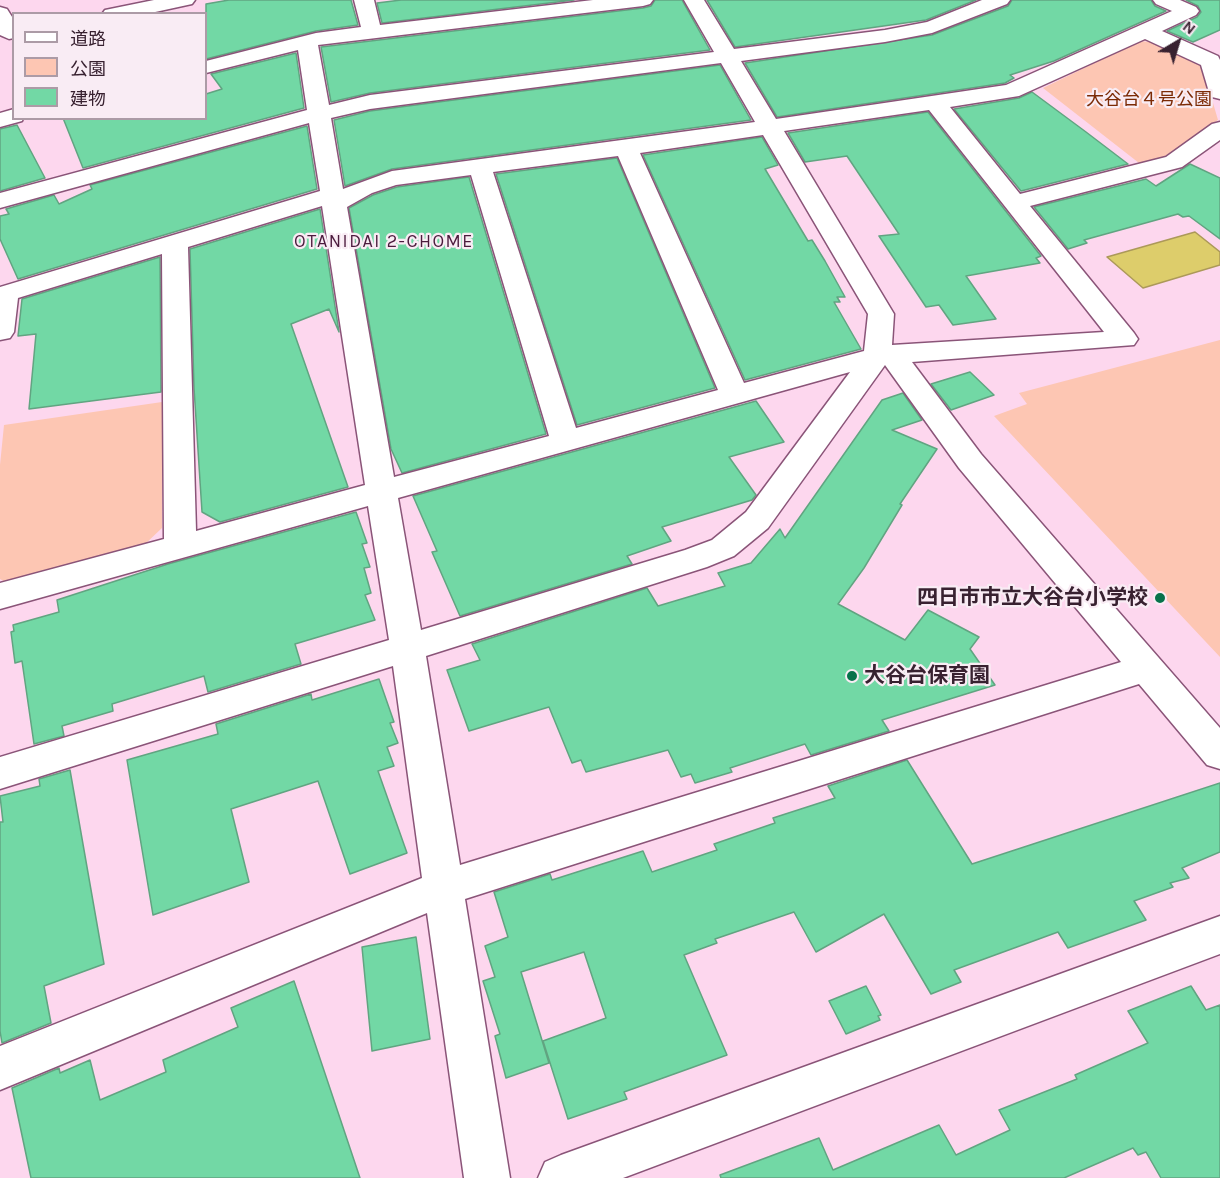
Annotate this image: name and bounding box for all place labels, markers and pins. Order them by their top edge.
place label: 四日市市立大谷台小学校 [917,585,1148,611]
marker: 四日市市立大谷台小学校 [1153,591,1167,605]
place label: 大谷台保育園 [864,663,990,689]
marker: 大谷台保育園 [845,669,859,683]

